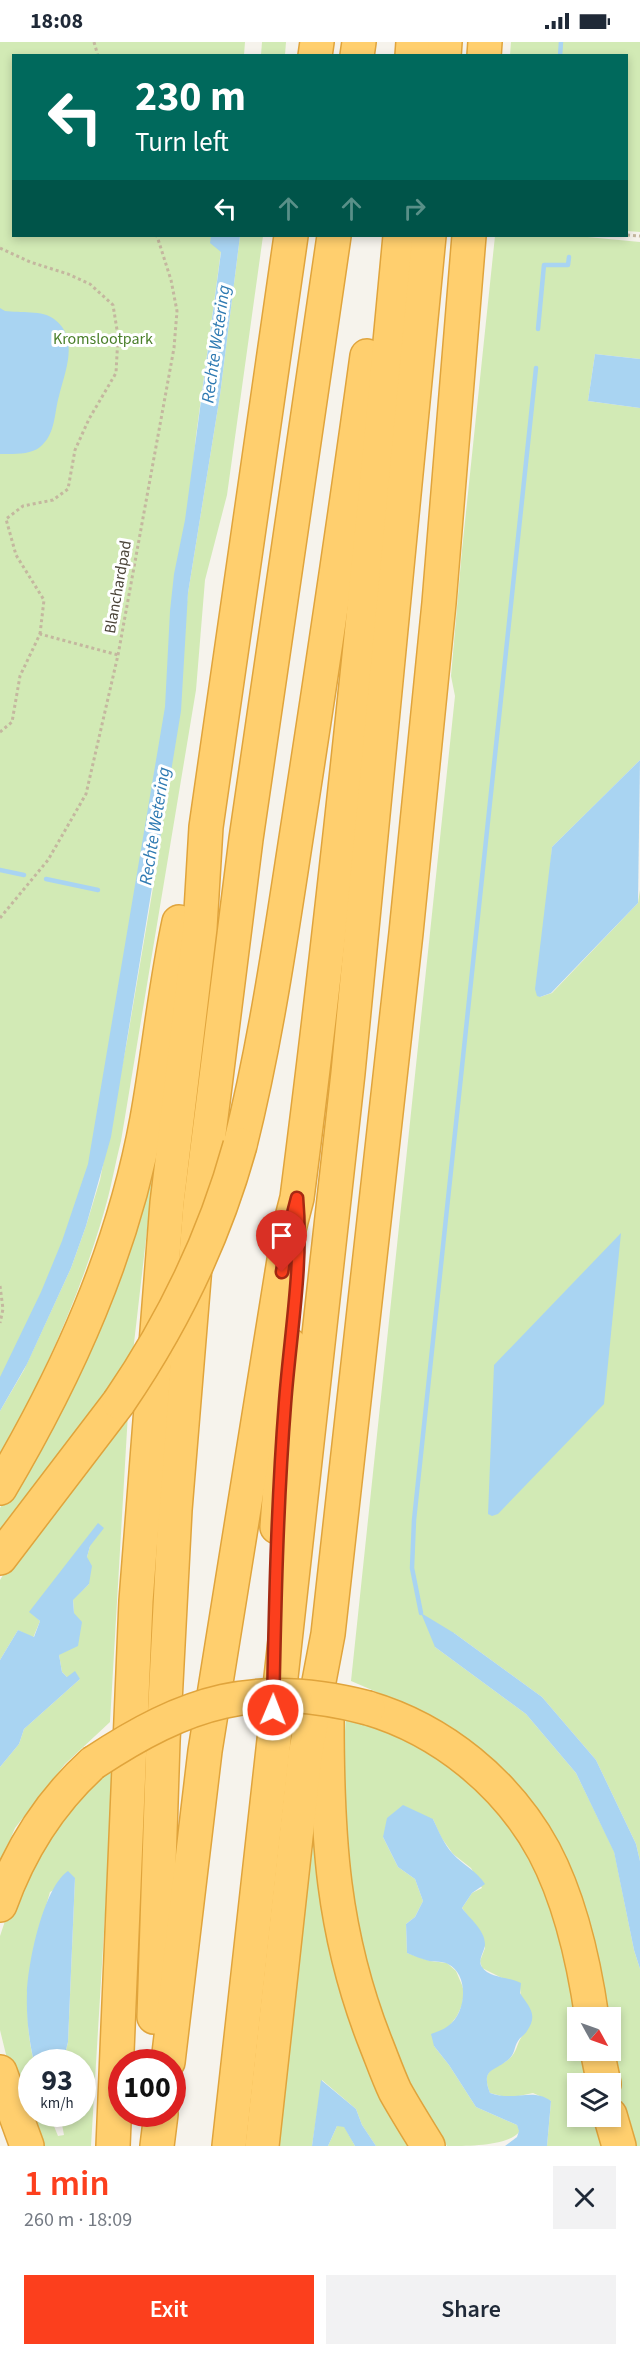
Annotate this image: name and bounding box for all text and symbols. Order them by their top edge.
text: 18:08 [30,5,83,37]
text: 230 m [135,67,246,127]
icon: left [36,78,114,156]
text: Turn left [135,123,229,162]
icon: left [209,192,242,225]
icon: ahead [272,192,305,225]
icon: ahead [335,192,368,225]
icon: right [398,192,431,225]
water label: Rechte Wetering [195,283,237,405]
park label: Kromslootpark [53,328,153,350]
street label: Blanchardpad [99,539,137,635]
water label: Rechte Wetering [133,765,177,887]
pin [256,1210,307,1272]
icon: arrive [265,1219,298,1252]
position arrow [241,1678,305,1742]
north arrow [567,2007,621,2061]
map controls [567,2007,621,2127]
speed limit sign: 100 [108,2049,186,2127]
text: 93 [41,2059,73,2102]
button: layers [567,2073,621,2127]
text: km/h [40,2093,74,2114]
text: 1 min [24,2158,110,2209]
button: close [553,2166,616,2229]
text: 260 m · 18:09 [24,2206,132,2234]
button: Exit [24,2275,314,2344]
button: Share [326,2275,616,2344]

